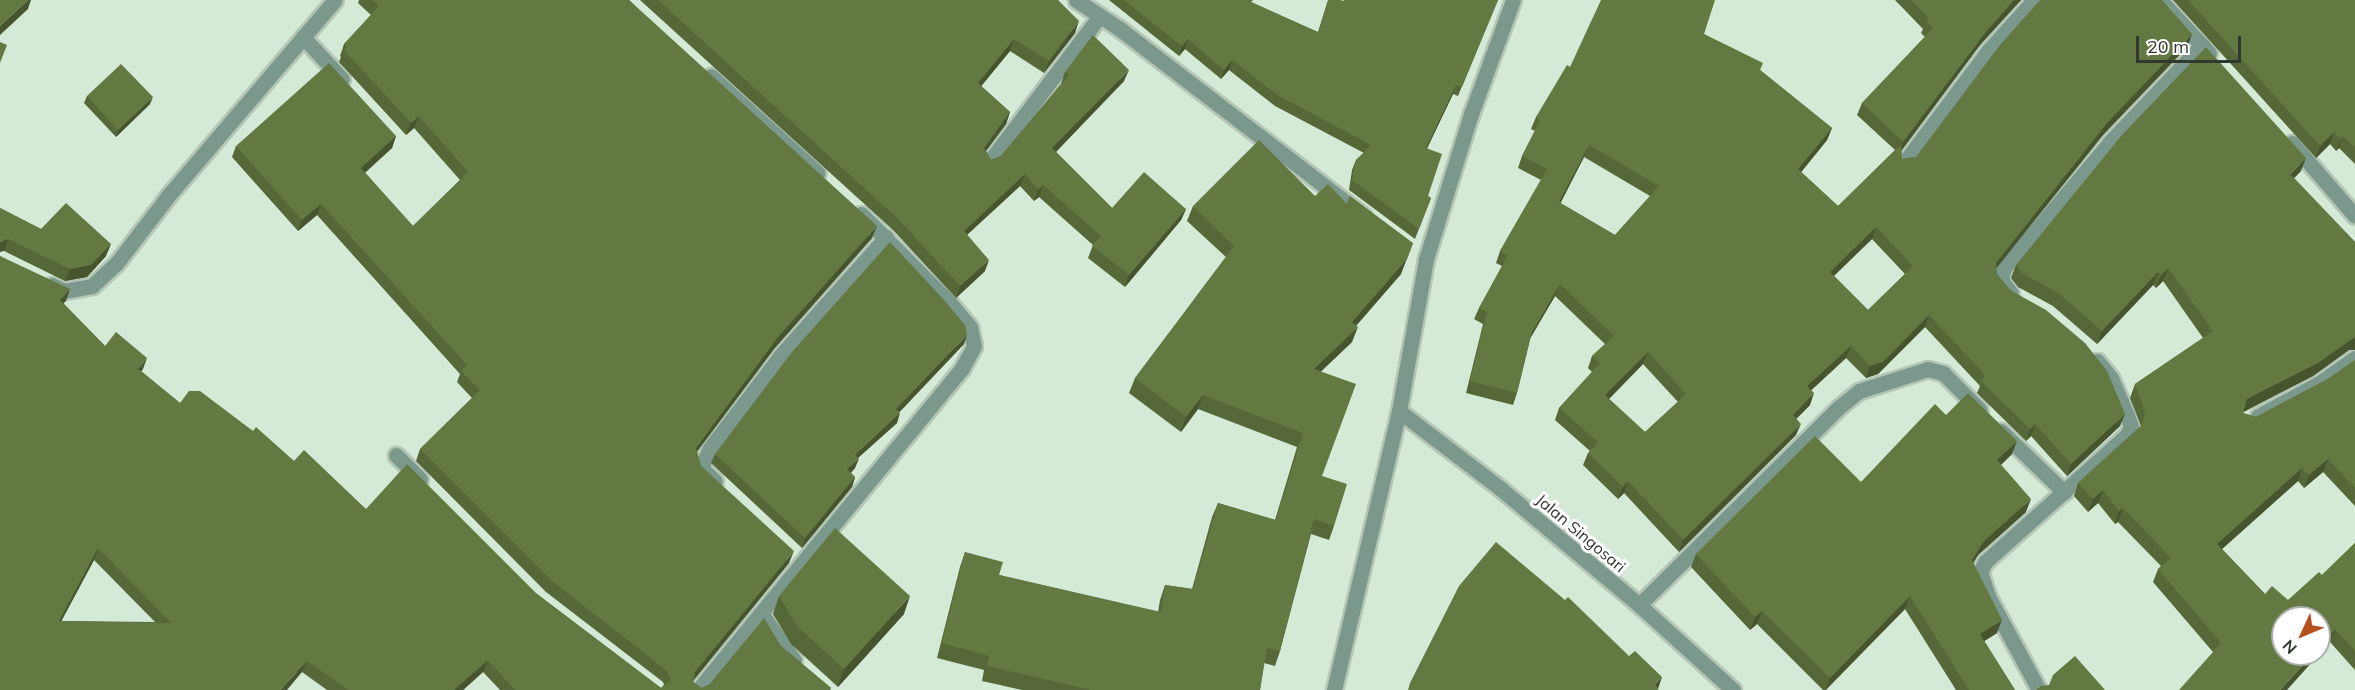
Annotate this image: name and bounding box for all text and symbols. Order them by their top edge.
scale bar [2139,24,2244,62]
text: 20 m [2147,35,2189,58]
street label: Jalan Singosari [1532,490,1630,576]
north arrow [2271,606,2331,666]
text: N [2278,636,2301,658]

